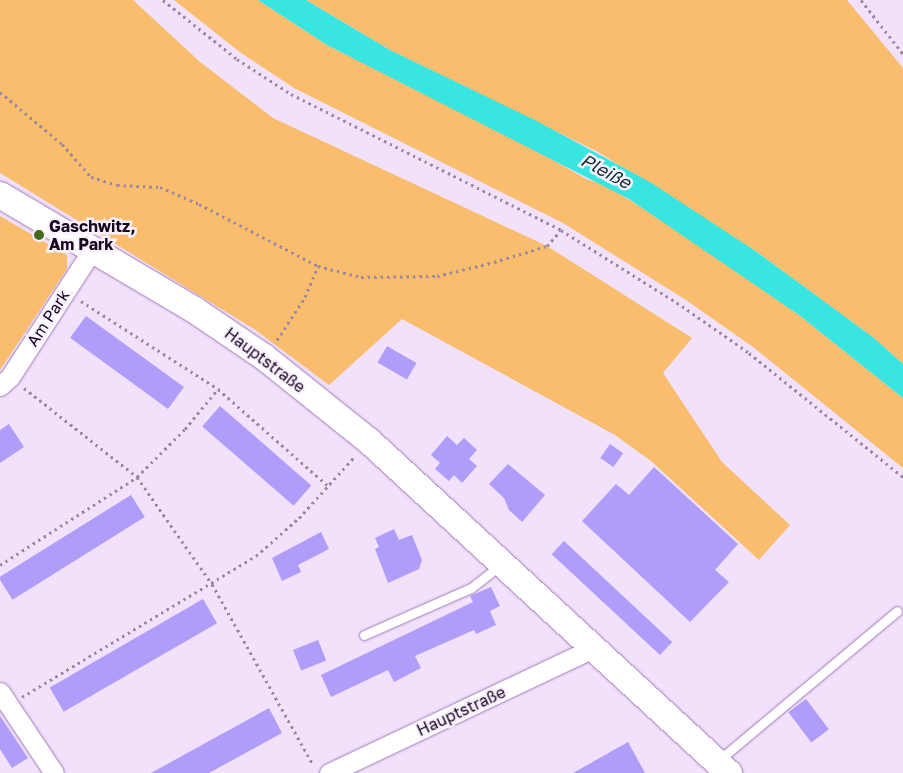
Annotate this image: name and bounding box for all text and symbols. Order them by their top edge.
water label: Pleiße [577,149,635,193]
place label: Gaschwitz, Am Park [49,216,136,254]
marker: Gaschwitz, Am Park [33,229,45,241]
street label: Am Park [23,286,73,350]
street label: Hauptstraße [221,324,309,396]
street label: Hauptstraße [414,682,508,740]

